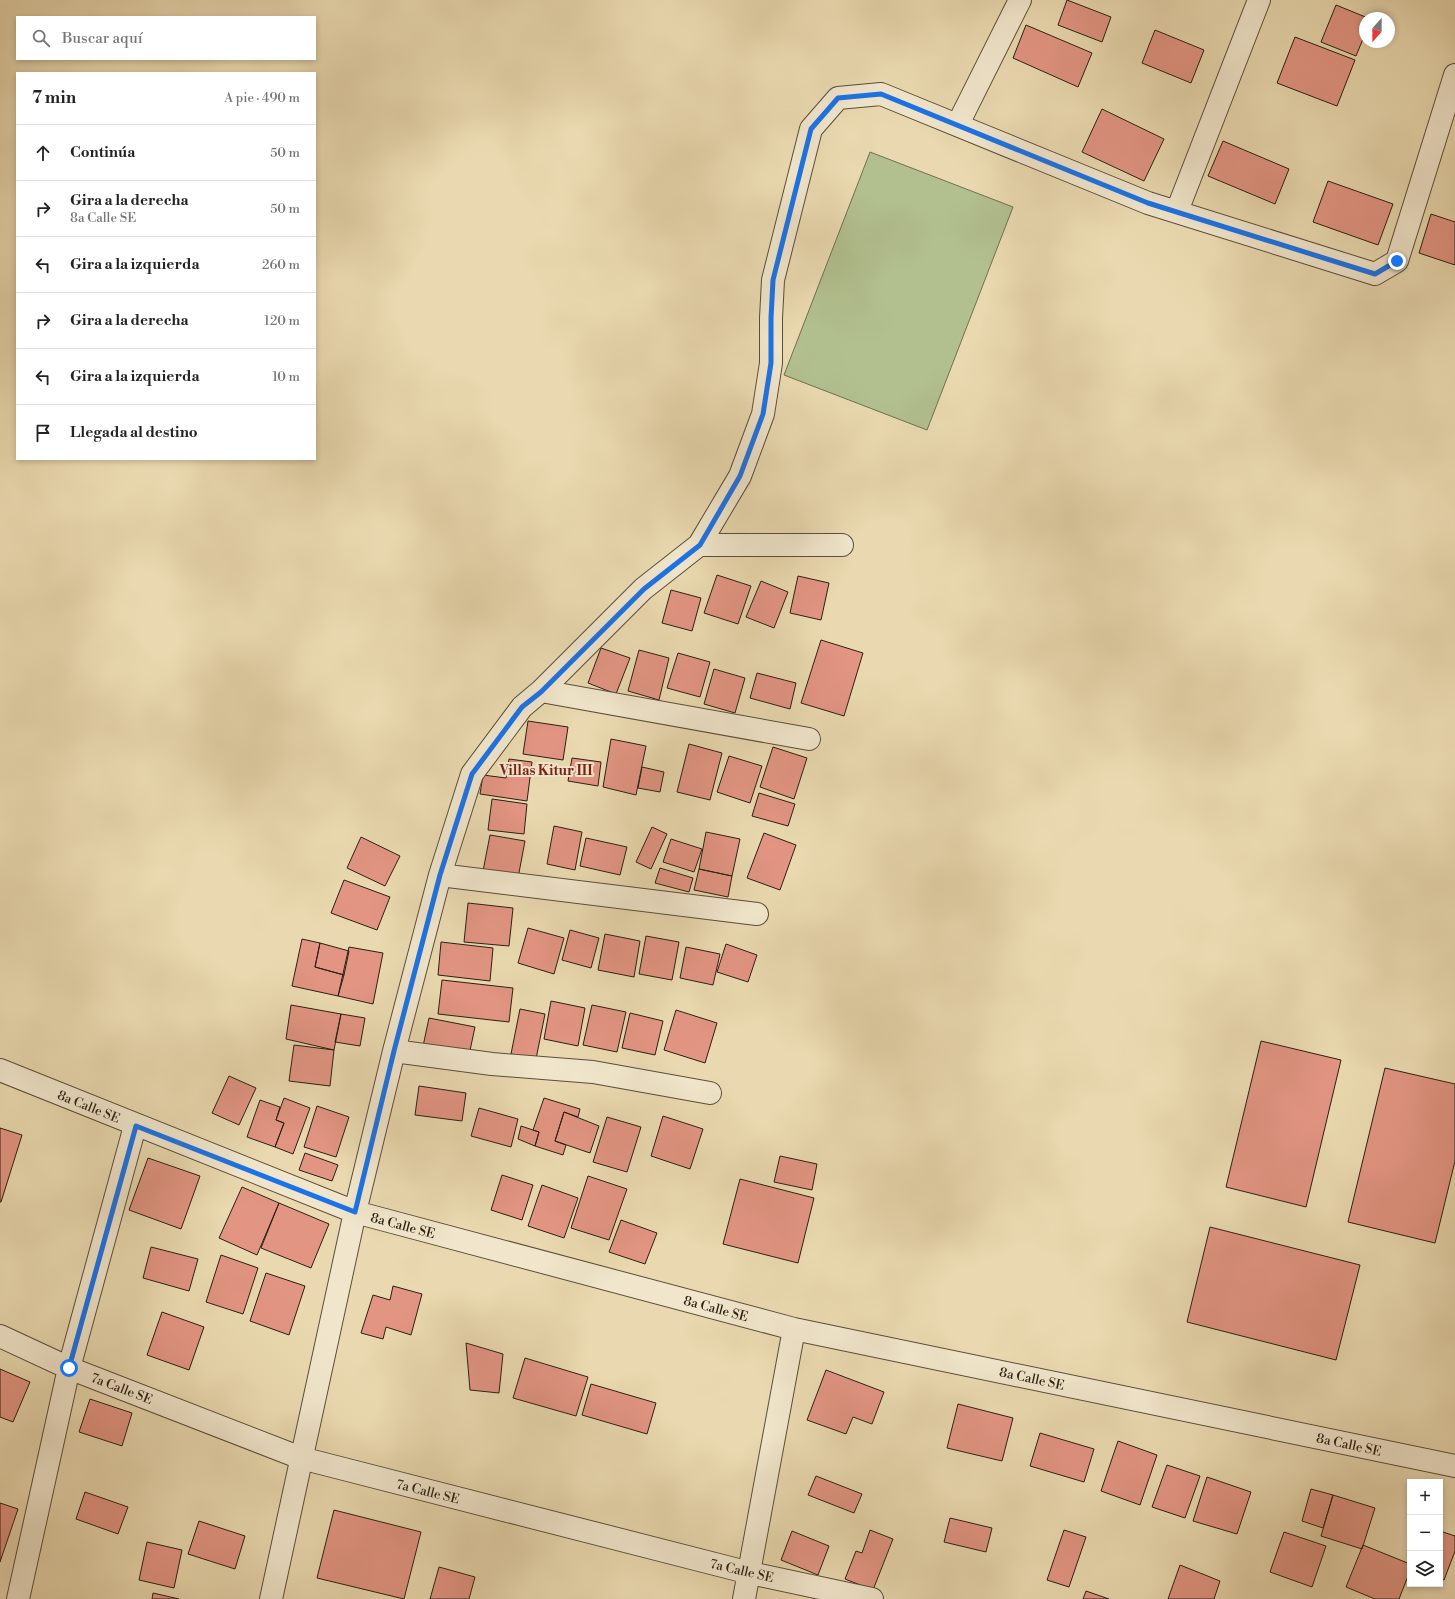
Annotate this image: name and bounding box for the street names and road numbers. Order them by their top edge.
street label: 8a Calle SE [55,1087,122,1127]
street label: 8a Calle SE [369,1210,437,1242]
street label: 8a Calle SE [682,1293,750,1325]
street label: 8a Calle SE [998,1364,1066,1394]
street label: 7a Calle SE [89,1370,155,1408]
street label: 8a Calle SE [1315,1430,1383,1460]
street label: 7a Calle SE [394,1476,461,1508]
street label: 7a Calle SE [708,1556,775,1586]

